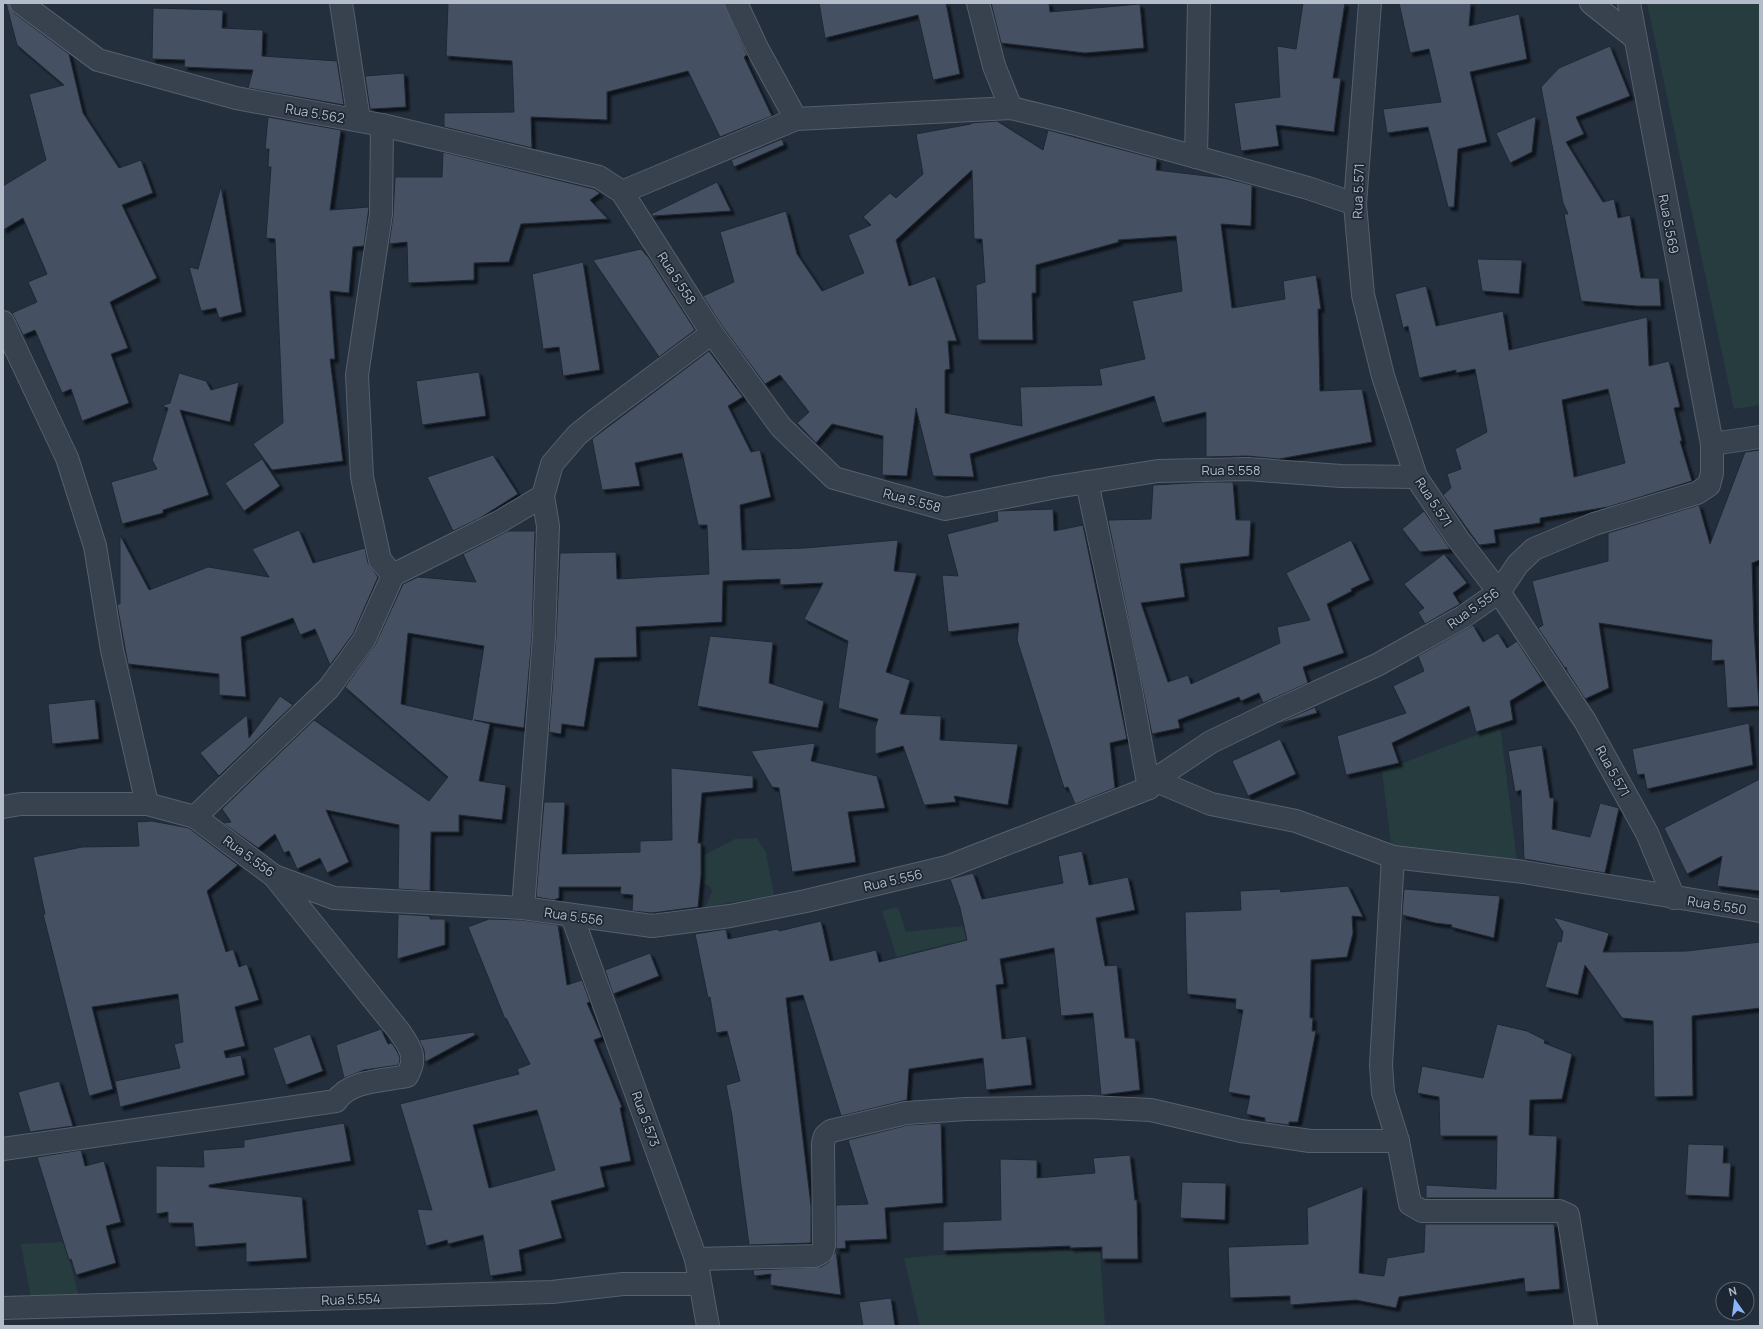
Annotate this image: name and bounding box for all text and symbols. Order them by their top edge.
street label: Rua 5.562 [284,99,346,127]
street label: Rua 5.571 [1348,163,1368,219]
street label: Rua 5.569 [1654,193,1684,255]
street label: Rua 5.558 [653,248,701,308]
street label: Rua 5.558 [1201,461,1261,479]
street label: Rua 5.571 [1411,474,1457,530]
street label: Rua 5.558 [881,484,943,516]
street label: Rua 5.556 [1443,584,1503,632]
street label: Rua 5.571 [1592,742,1634,800]
street label: Rua 5.556 [220,831,278,881]
street label: Rua 5.556 [862,865,924,895]
street label: Rua 5.550 [1686,891,1748,919]
street label: Rua 5.556 [543,903,605,929]
street label: Rua 5.573 [628,1089,664,1149]
north arrow [1715,1281,1755,1321]
text: N [1727,1283,1738,1299]
street label: Rua 5.554 [321,1289,381,1309]

